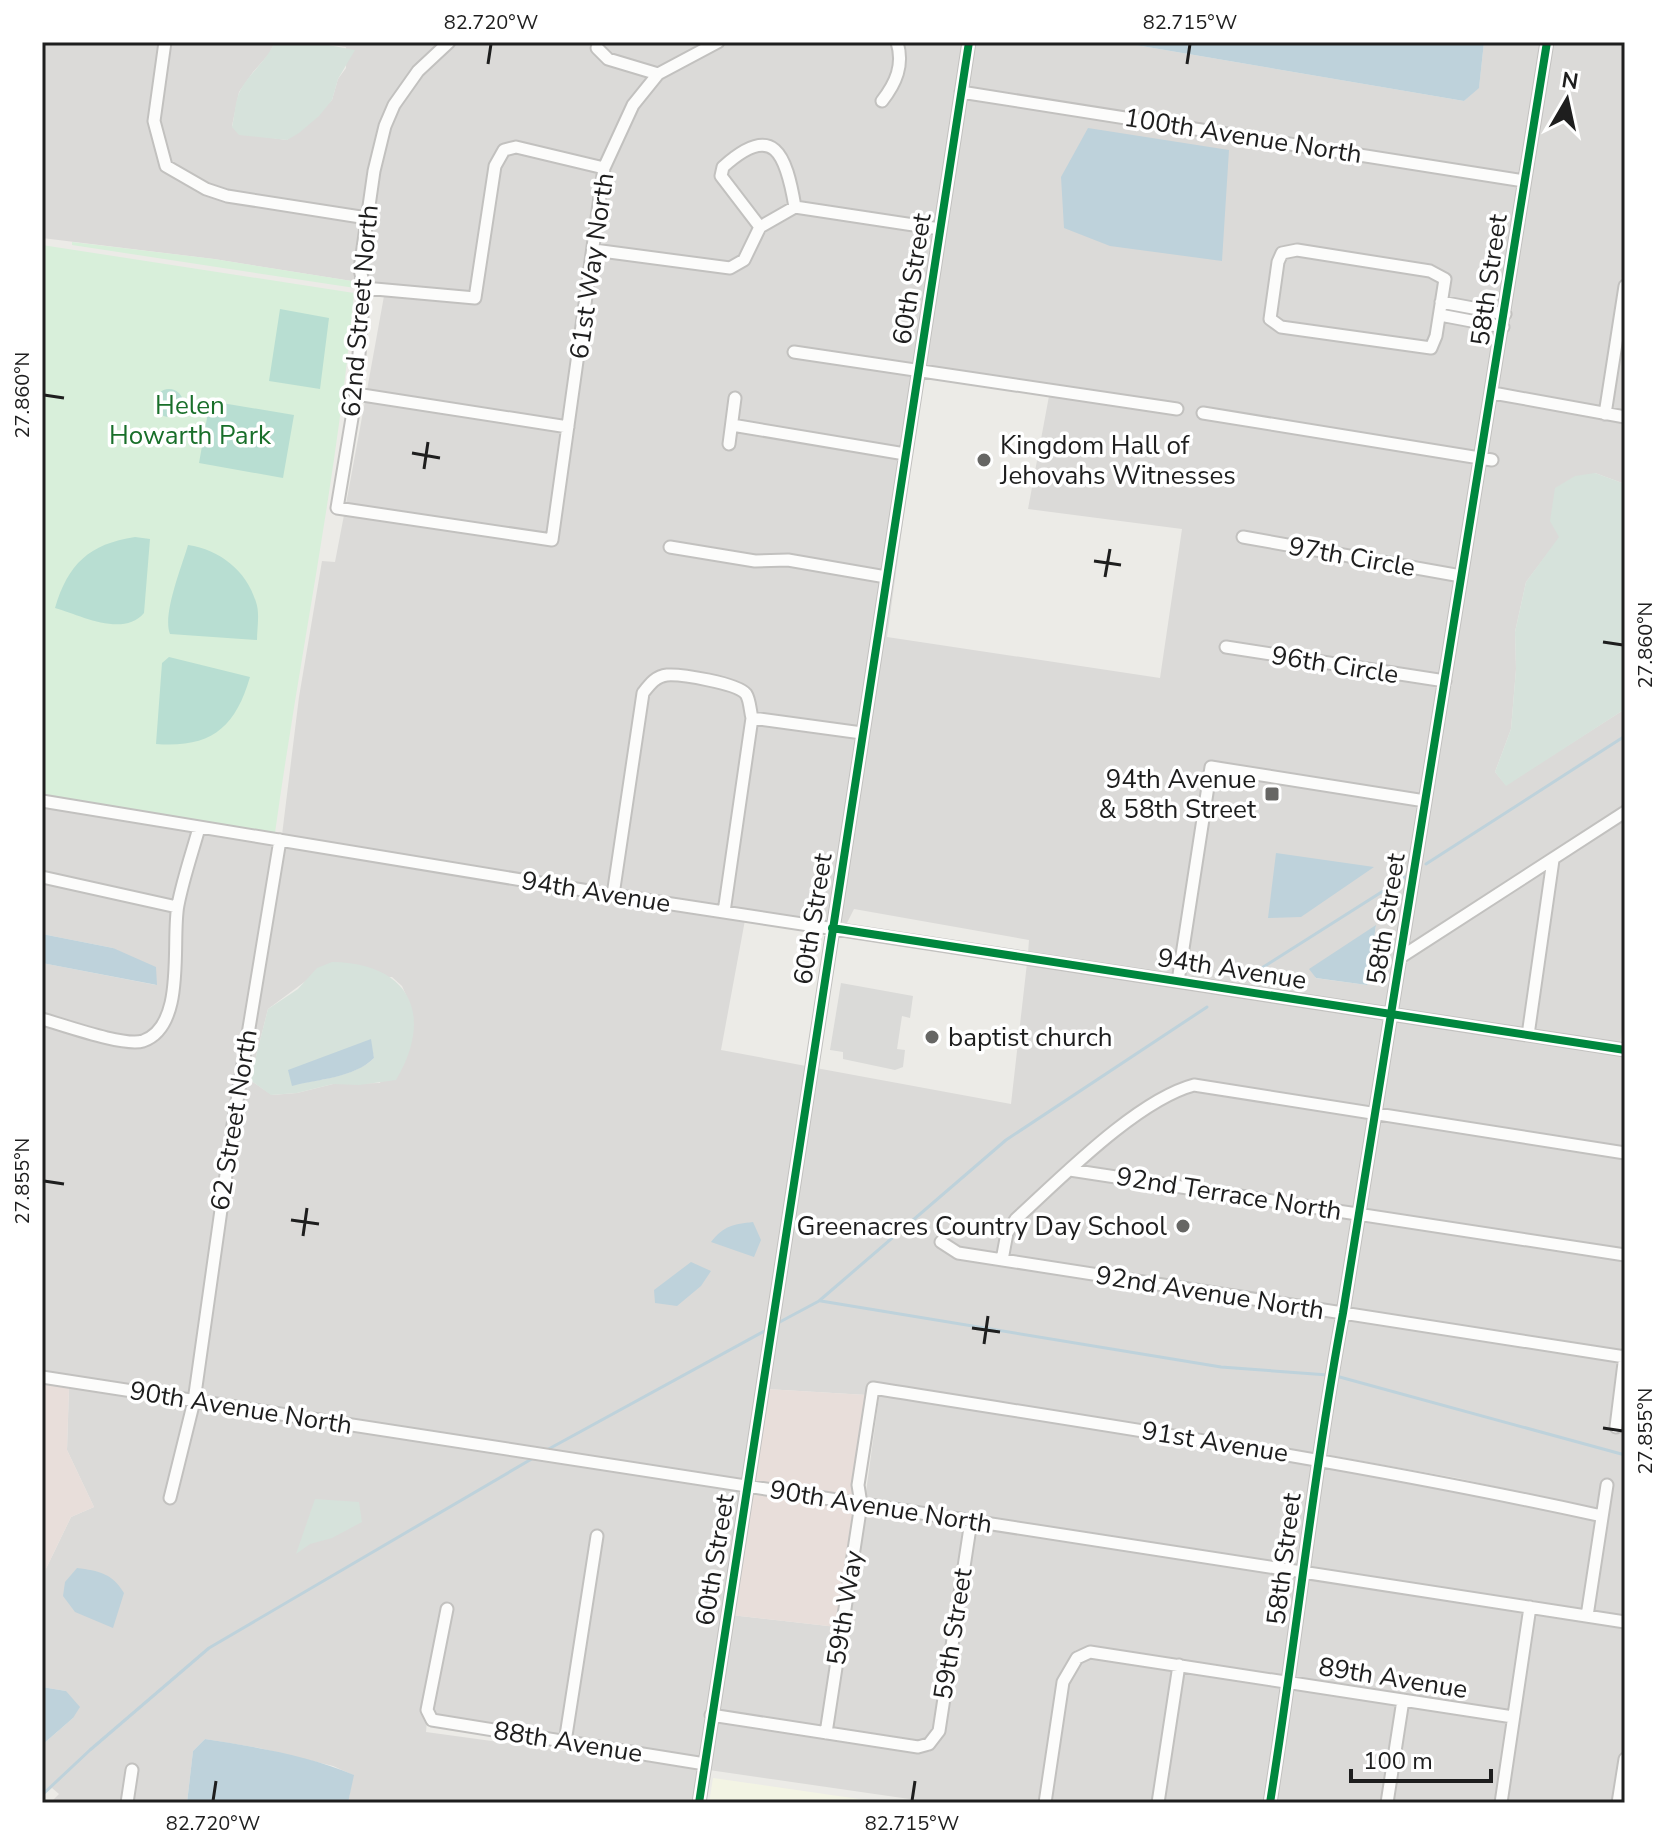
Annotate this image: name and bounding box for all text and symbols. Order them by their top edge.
text: 82.720°W [444,9,538,36]
text: 82.715°W [1143,9,1237,36]
north arrow [1527,60,1607,140]
text: N [1559,65,1580,97]
street label: 100th Avenue North [1122,100,1364,172]
street label: 61st Way North [562,171,622,361]
street label: 62nd Street North [333,203,387,419]
street label: 60th Street [884,210,940,347]
street label: 58th Street [1462,211,1516,348]
text: 27.860°N [9,352,36,438]
park label: Helen Howarth Park [109,388,272,453]
place label: Kingdom Hall of Jehovahs Witnesses [999,428,1236,493]
marker: Kingdom Hall of Jehovahs Witnesses [975,451,993,469]
street label: 97th Circle [1286,529,1418,585]
text: 27.860°N [1632,602,1659,688]
street label: 96th Circle [1269,638,1401,692]
place label: 94th Avenue & 58th Street [1099,762,1257,827]
marker: 94th Avenue & 58th Street [1263,785,1281,803]
street label: 60th Street [785,850,841,987]
street label: 58th Street [1358,850,1414,987]
street label: 94th Avenue [519,863,673,921]
street label: 94th Avenue [1155,940,1309,998]
place label: baptist church [948,1020,1113,1055]
street label: 62 Street North [202,1027,266,1213]
marker: baptist church [923,1028,941,1046]
text: 27.855°N [9,1138,36,1224]
street label: 92nd Terrace North [1114,1159,1344,1229]
place label: Greenacres Country Day School [797,1209,1167,1244]
marker: Greenacres Country Day School [1174,1217,1192,1235]
street label: 92nd Avenue North [1093,1258,1327,1328]
street label: 90th Avenue North [127,1373,355,1443]
text: 27.855°N [1632,1388,1659,1474]
street label: 91st Avenue [1139,1413,1291,1471]
street label: 90th Avenue North [767,1472,995,1542]
street label: 58th Street [1259,1490,1310,1627]
street label: 60th Street [687,1491,743,1628]
street label: 59th Way [819,1547,871,1668]
street label: 59th Street [925,1565,981,1702]
street label: 89th Avenue [1316,1649,1470,1707]
street label: 88th Avenue [491,1713,645,1771]
scale bar [1351,1733,1491,1783]
text: 100 m [1363,1745,1433,1777]
text: 82.720°W [166,1810,260,1837]
text: 82.715°W [865,1810,959,1837]

